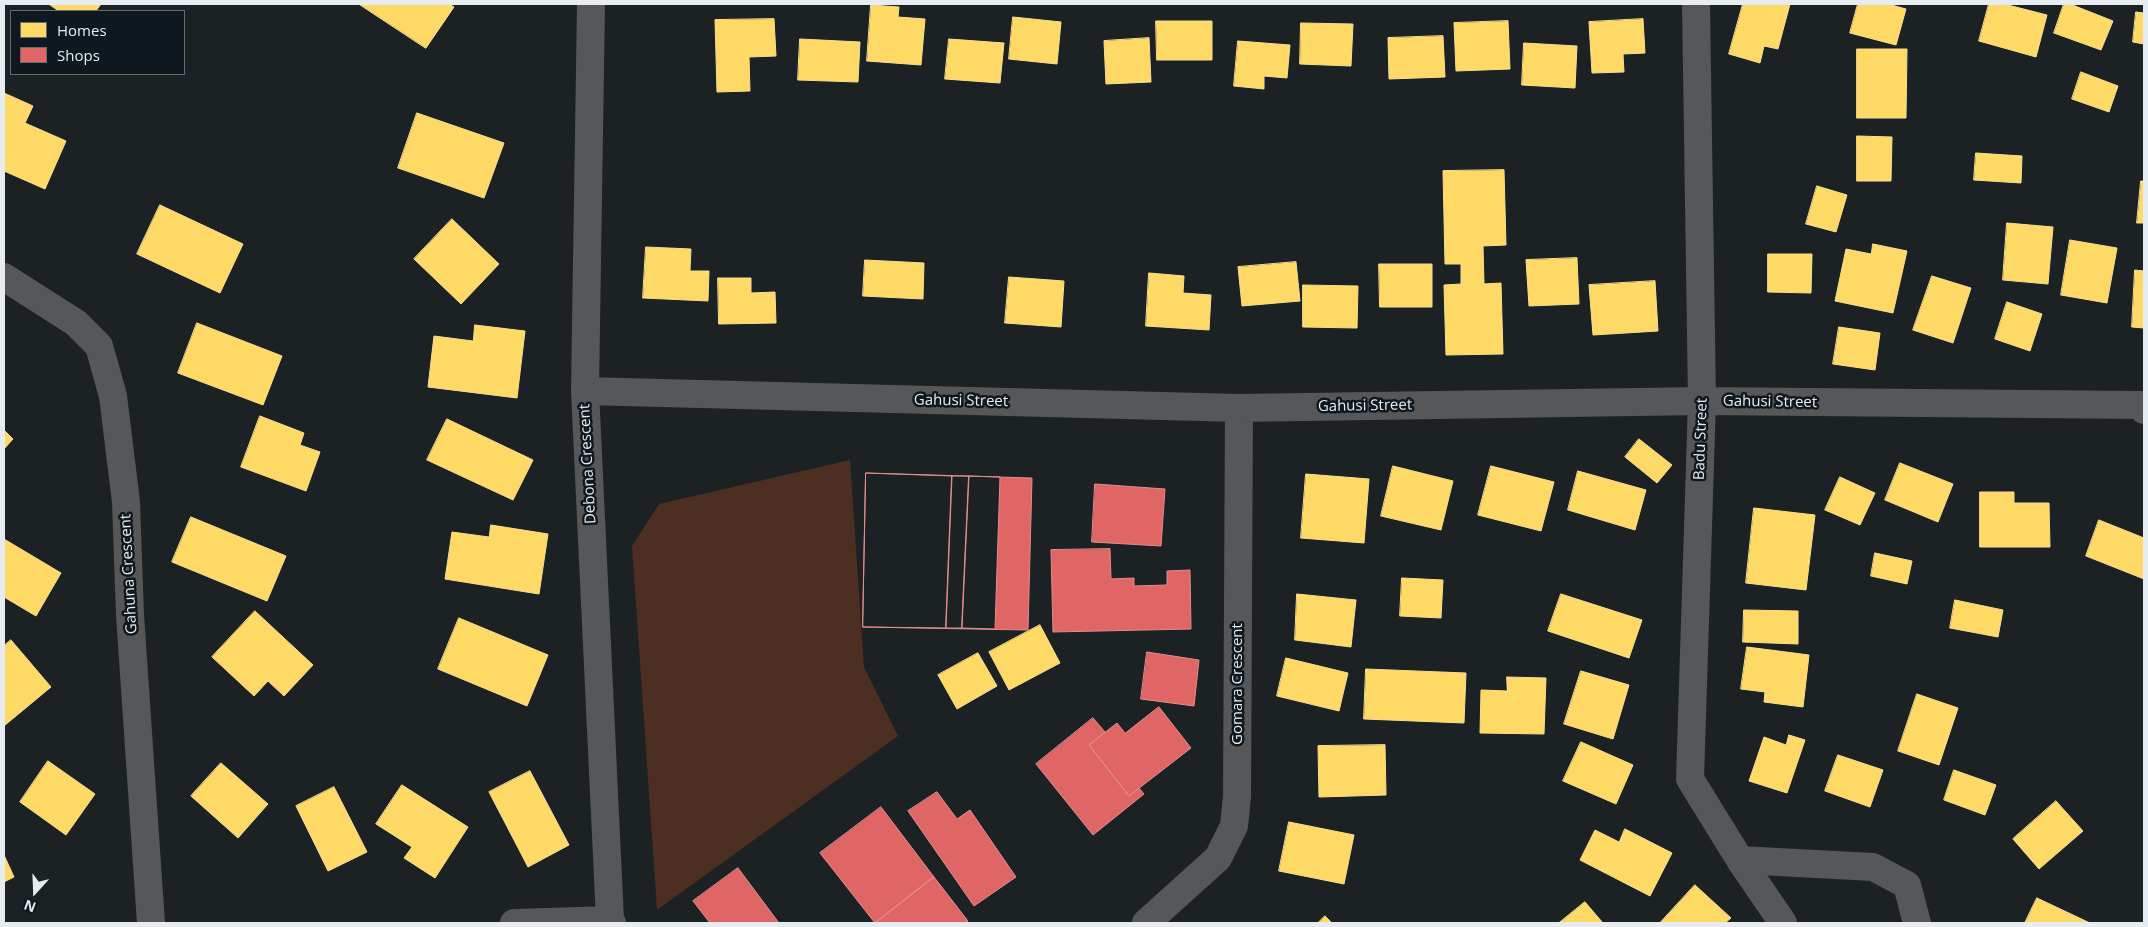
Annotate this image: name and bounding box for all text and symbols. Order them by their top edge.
legend [10,10,185,75]
text: Homes [57,20,107,40]
text: Shops [57,45,100,65]
street label: Gahusi Street [914,391,1008,411]
street label: Gahusi Street [1723,392,1817,412]
street label: Gahusi Street [1318,396,1412,416]
street label: Badu Street [1691,398,1711,480]
street label: Debona Crescent [576,403,600,525]
street label: Gahuna Crescent [117,513,141,635]
street label: Gomara Crescent [1229,623,1247,745]
north arrow [10,867,60,917]
text: N [21,896,38,917]

